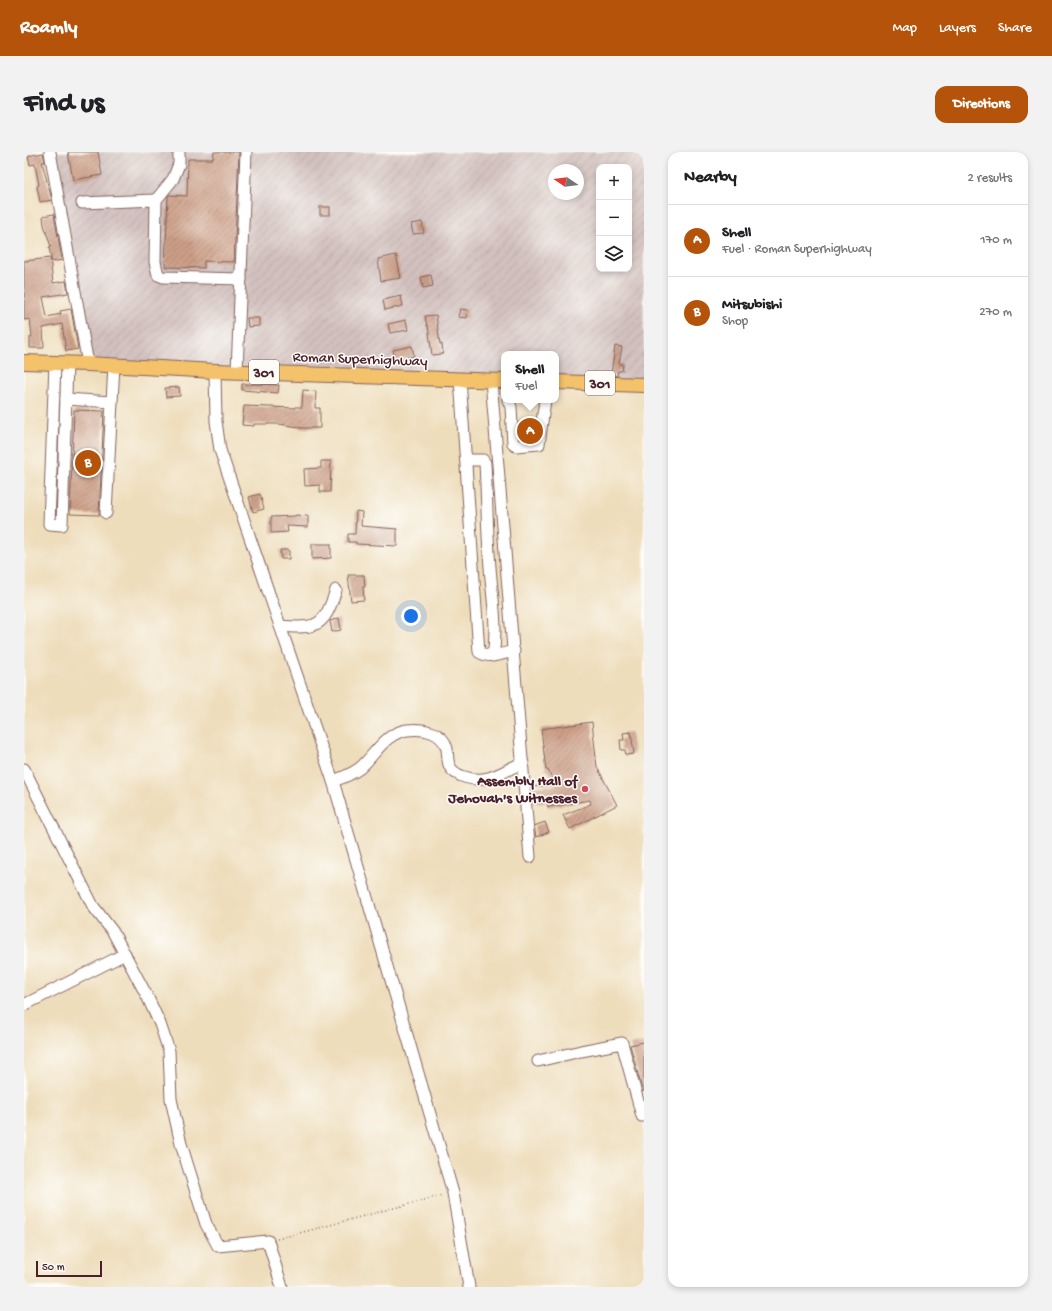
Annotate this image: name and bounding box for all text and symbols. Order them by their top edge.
text: Roamly [20,17,77,40]
text: Map [893,20,917,37]
text: Layers [939,20,976,37]
text: Share [998,20,1032,37]
button: Directions [935,86,1028,123]
text: Find us [24,88,104,121]
north arrow [548,164,584,200]
map controls [596,164,632,272]
button: + [596,164,632,200]
text: Nearby [684,168,737,188]
text: 2 results [967,171,1012,186]
button: − [596,200,632,236]
text: Shell [722,224,751,242]
text: A [693,233,701,248]
text: 170 m [980,233,1012,248]
button: layers [596,236,632,272]
text: Fuel · Roman Superhighway [722,242,872,257]
text: Mitsubishi [722,296,782,314]
text: B [694,305,700,320]
text: 270 m [979,305,1012,320]
text: Shop [722,314,748,329]
street label: Roman Superhighway [292,349,428,371]
popup [501,351,559,403]
road number: 301 [249,360,279,384]
text: Shell [515,361,545,379]
road number: 301 [585,371,615,395]
text: Fuel [515,379,538,394]
pin: A [517,416,543,446]
pin: B [75,448,101,478]
your location [401,606,421,626]
place label: Assembly Hall of Jehovah's Witnesses [447,773,578,808]
marker: Assembly Hall of Jehovah's Witnesses [580,784,590,794]
scale bar [36,1259,102,1278]
text: 50 m [42,1262,64,1274]

